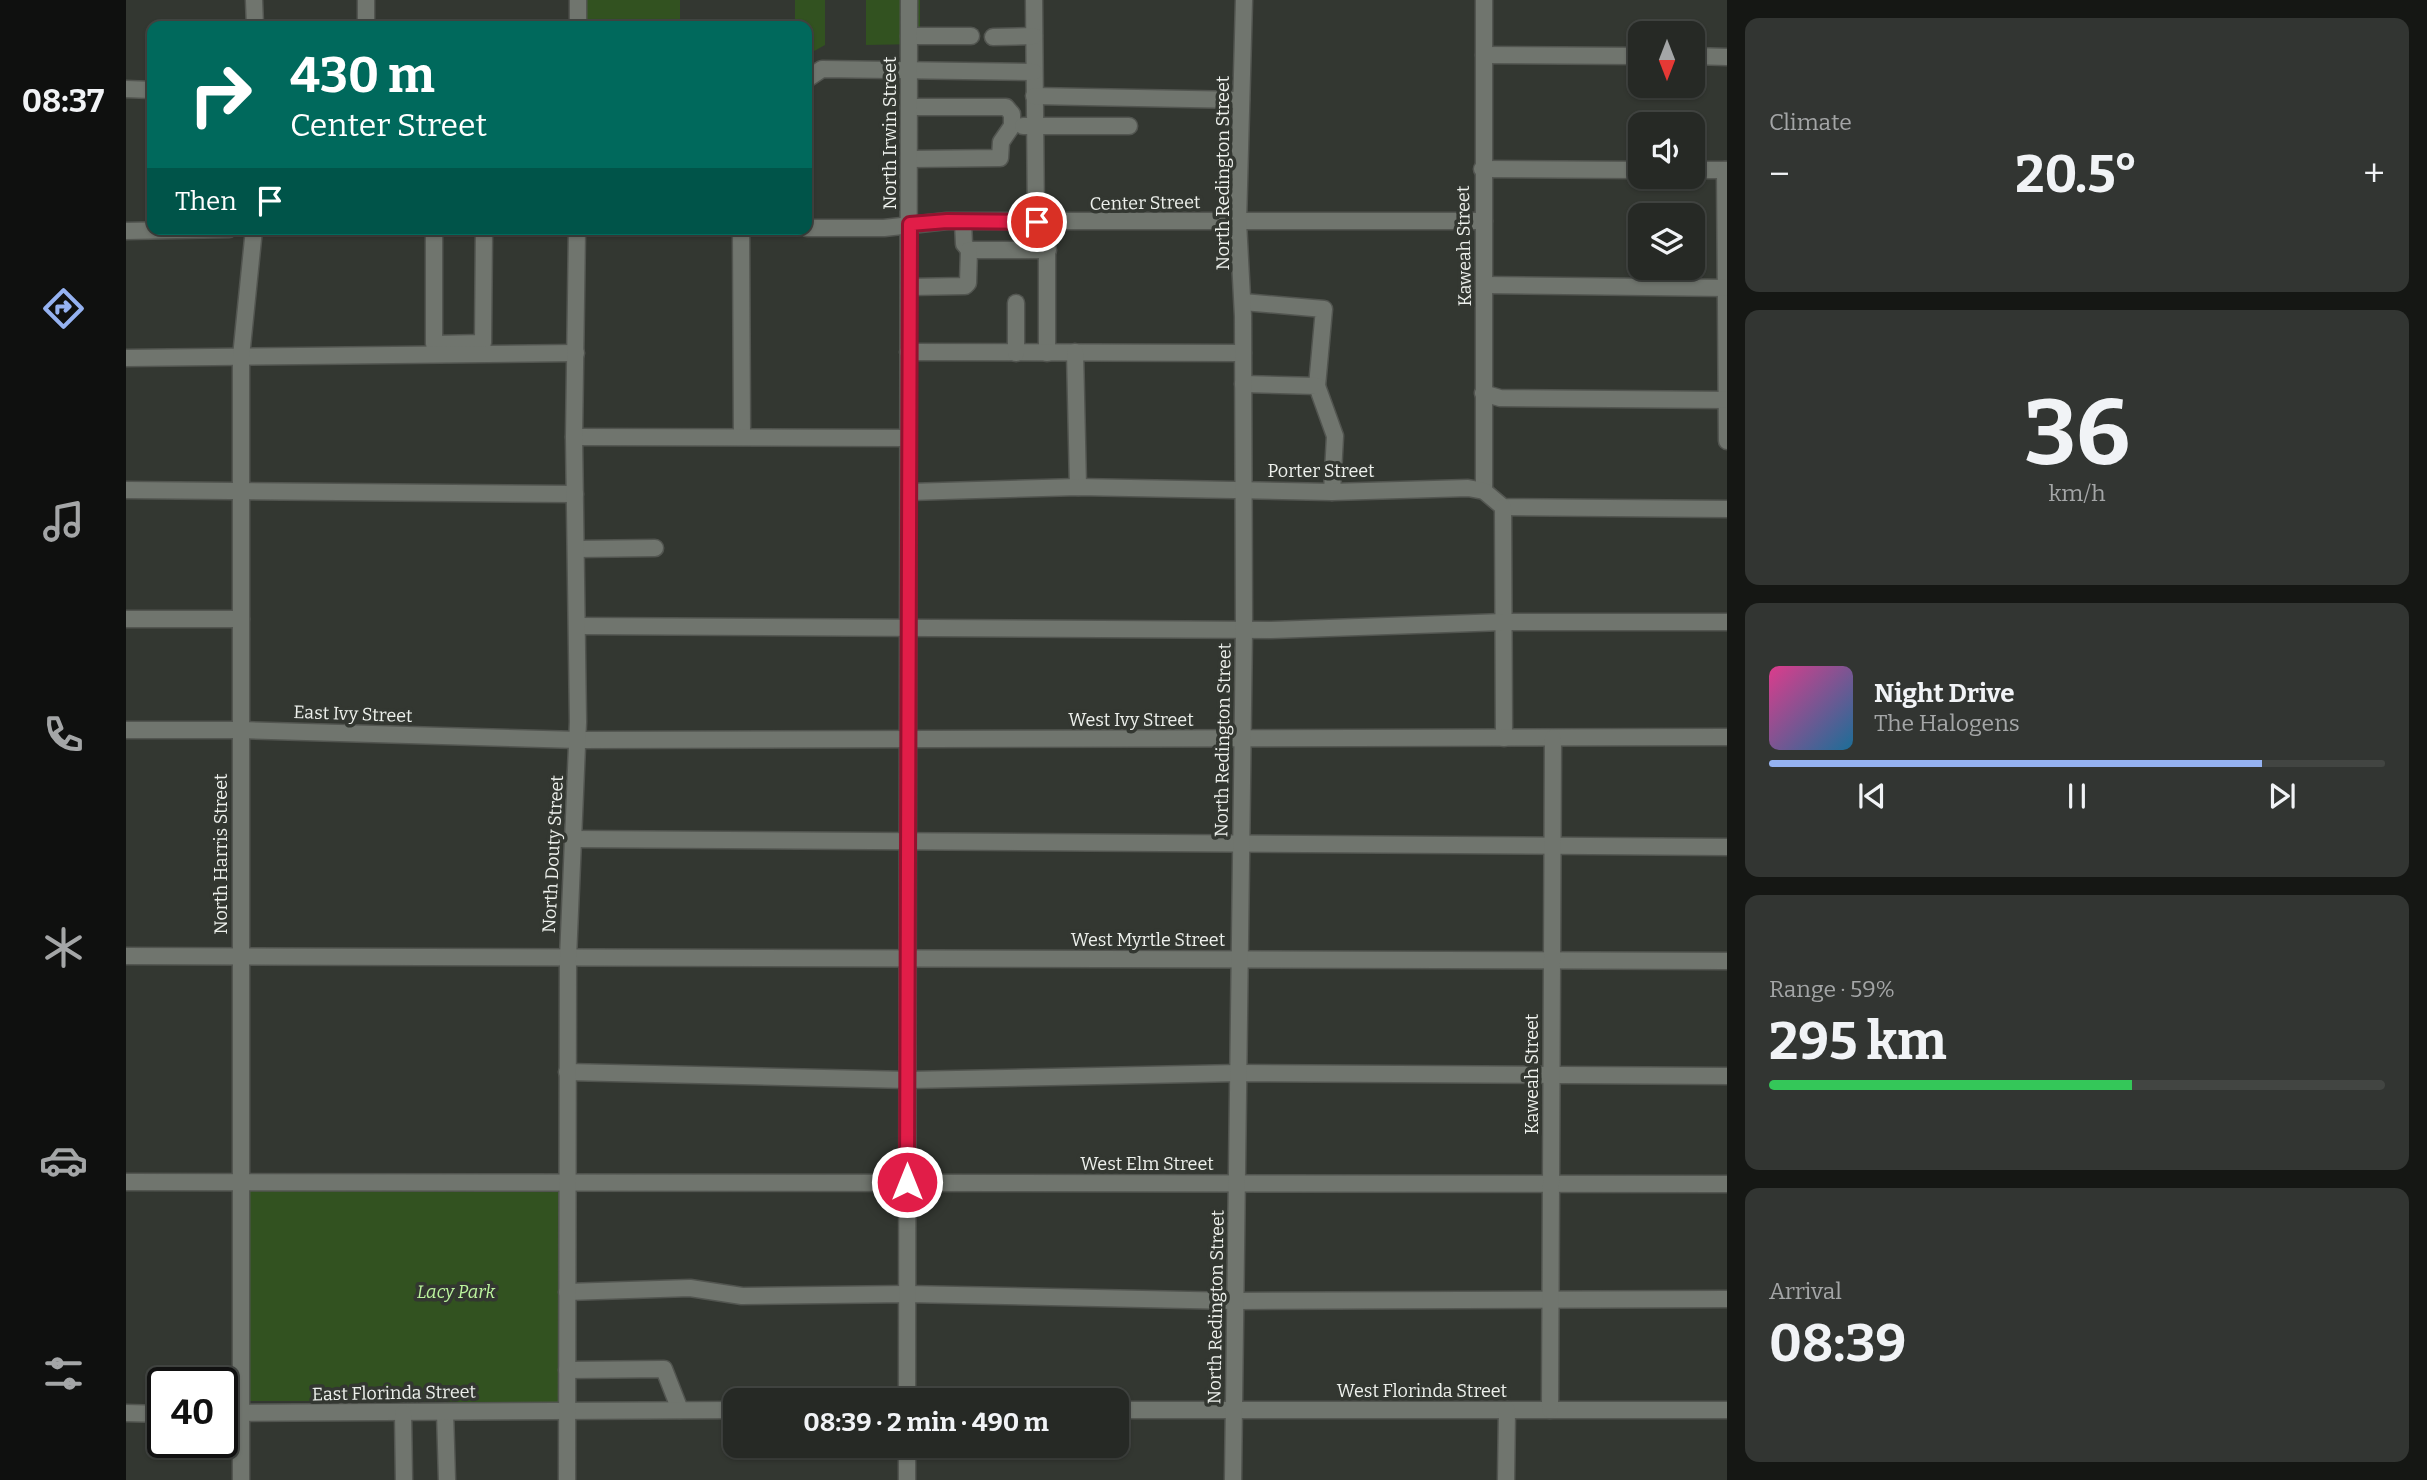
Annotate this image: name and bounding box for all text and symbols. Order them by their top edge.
north arrow [1628,21,1704,98]
map controls [1628,21,1705,280]
text: 430 m [290,46,435,105]
icon: right [175,49,266,140]
street label: North Irwin Street [879,56,901,210]
street label: North Redington Street [1212,75,1234,270]
text: 08:37 [22,82,104,120]
text: Center Street [290,106,487,144]
text: Climate [1769,108,1852,136]
button: sound [1628,112,1705,189]
text: 20.5° [2015,143,2138,206]
text: − [1769,151,1790,197]
text: + [2363,151,2385,197]
icon: arrive [251,182,289,220]
street label: Kaweah Street [1452,185,1476,307]
text: Then [175,186,237,217]
street label: Center Street [1089,191,1201,215]
pin [1007,192,1067,252]
icon: arrive [1018,203,1056,241]
button: layers [1628,203,1705,280]
icon: directions [39,284,88,333]
text: 36 [2024,379,2130,488]
street label: Porter Street [1267,460,1375,482]
text: km/h [2049,479,2105,507]
icon: music [39,497,88,546]
street label: North Redington Street [1210,642,1236,837]
text: Night Drive [1874,678,2015,709]
street label: East Ivy Street [293,701,413,727]
street label: West Ivy Street [1068,709,1194,731]
text: The Halogens [1874,709,2020,737]
icon: phone [39,710,88,759]
street label: North Harris Street [210,773,232,935]
street label: North Douty Street [538,774,568,933]
icon: previous [1853,777,1891,815]
icon: pause [2058,777,2096,815]
icon: next [2263,777,2301,815]
icon: climate [39,923,88,972]
street label: West Myrtle Street [1071,929,1226,951]
text: Range · 59% [1769,975,1895,1003]
text: 295 km [1769,1010,1947,1073]
street label: Kaweah Street [1521,1013,1543,1134]
icon: car [39,1136,88,1185]
position arrow [870,1145,944,1219]
street label: West Elm Street [1080,1153,1214,1175]
street label: North Redington Street [1203,1209,1229,1404]
text: Arrival [1769,1277,1842,1305]
park label: Lacy Park [417,1281,495,1303]
text: 08:39 [1769,1312,1906,1375]
icon: filters [39,1349,88,1398]
speed limit sign: 40 [147,1367,238,1458]
street label: West Florinda Street [1337,1380,1508,1402]
street label: East Florinda Street [312,1381,477,1405]
text: 08:39 · 2 min · 490 m [803,1407,1049,1438]

